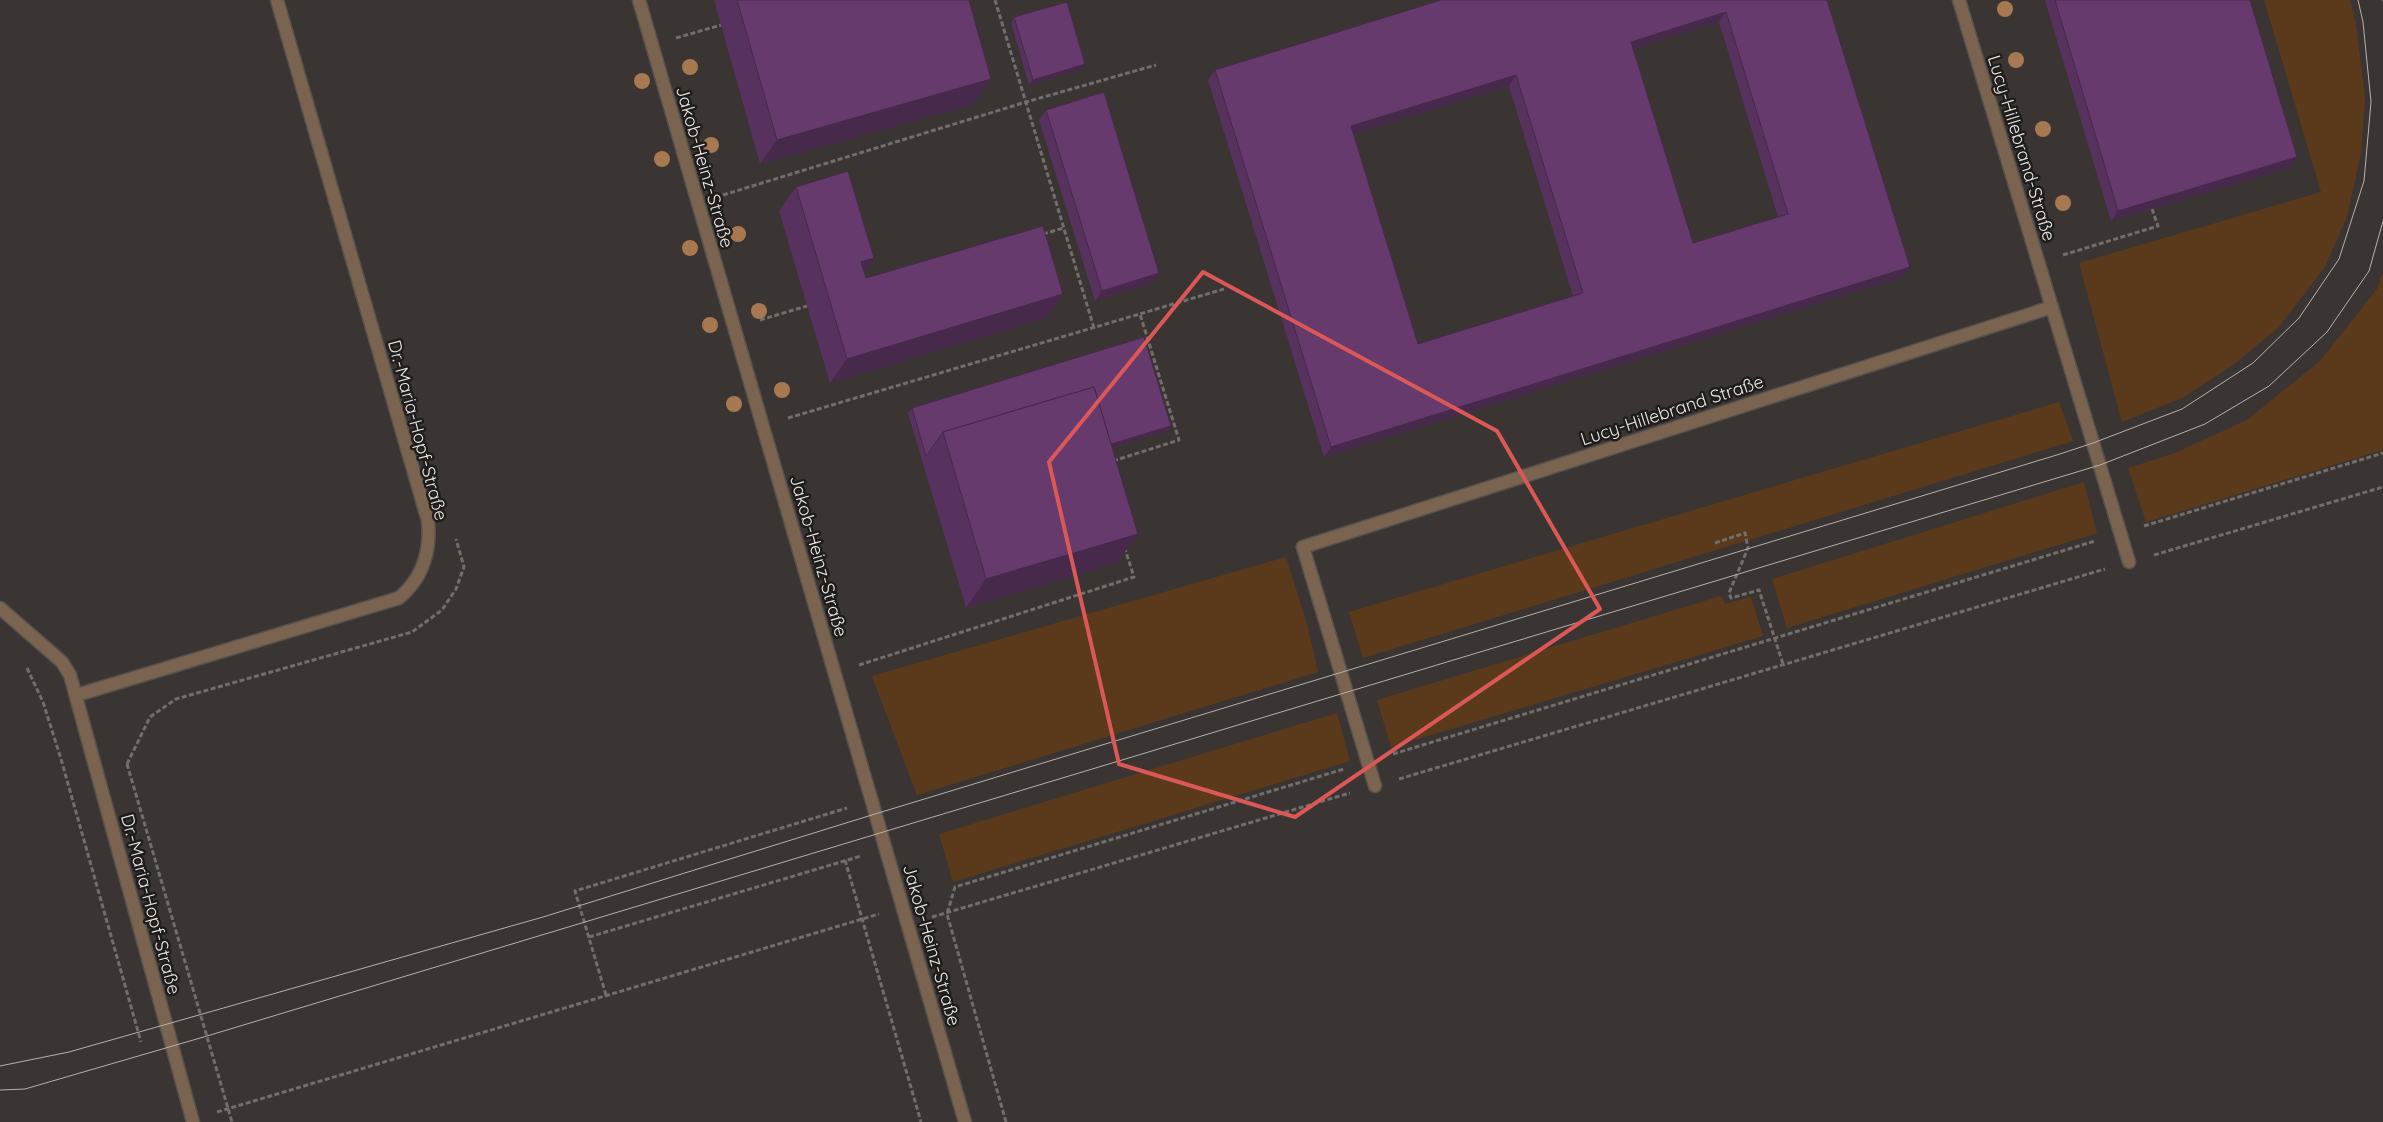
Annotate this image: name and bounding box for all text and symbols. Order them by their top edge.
street label: Lucy-Hillebrand-Straße [1983,52,2061,244]
street label: Jakob-Heinz-Straße [671,83,739,251]
street label: Dr.-Maria-Hopf-Straße [383,337,453,523]
street label: Lucy-Hillebrand Straße [1578,370,1766,450]
street label: Jakob-Heinz-Straße [785,472,853,640]
street label: Dr.-Maria-Hopf-Straße [116,811,186,997]
street label: Jakob-Heinz-Straße [898,861,966,1029]

